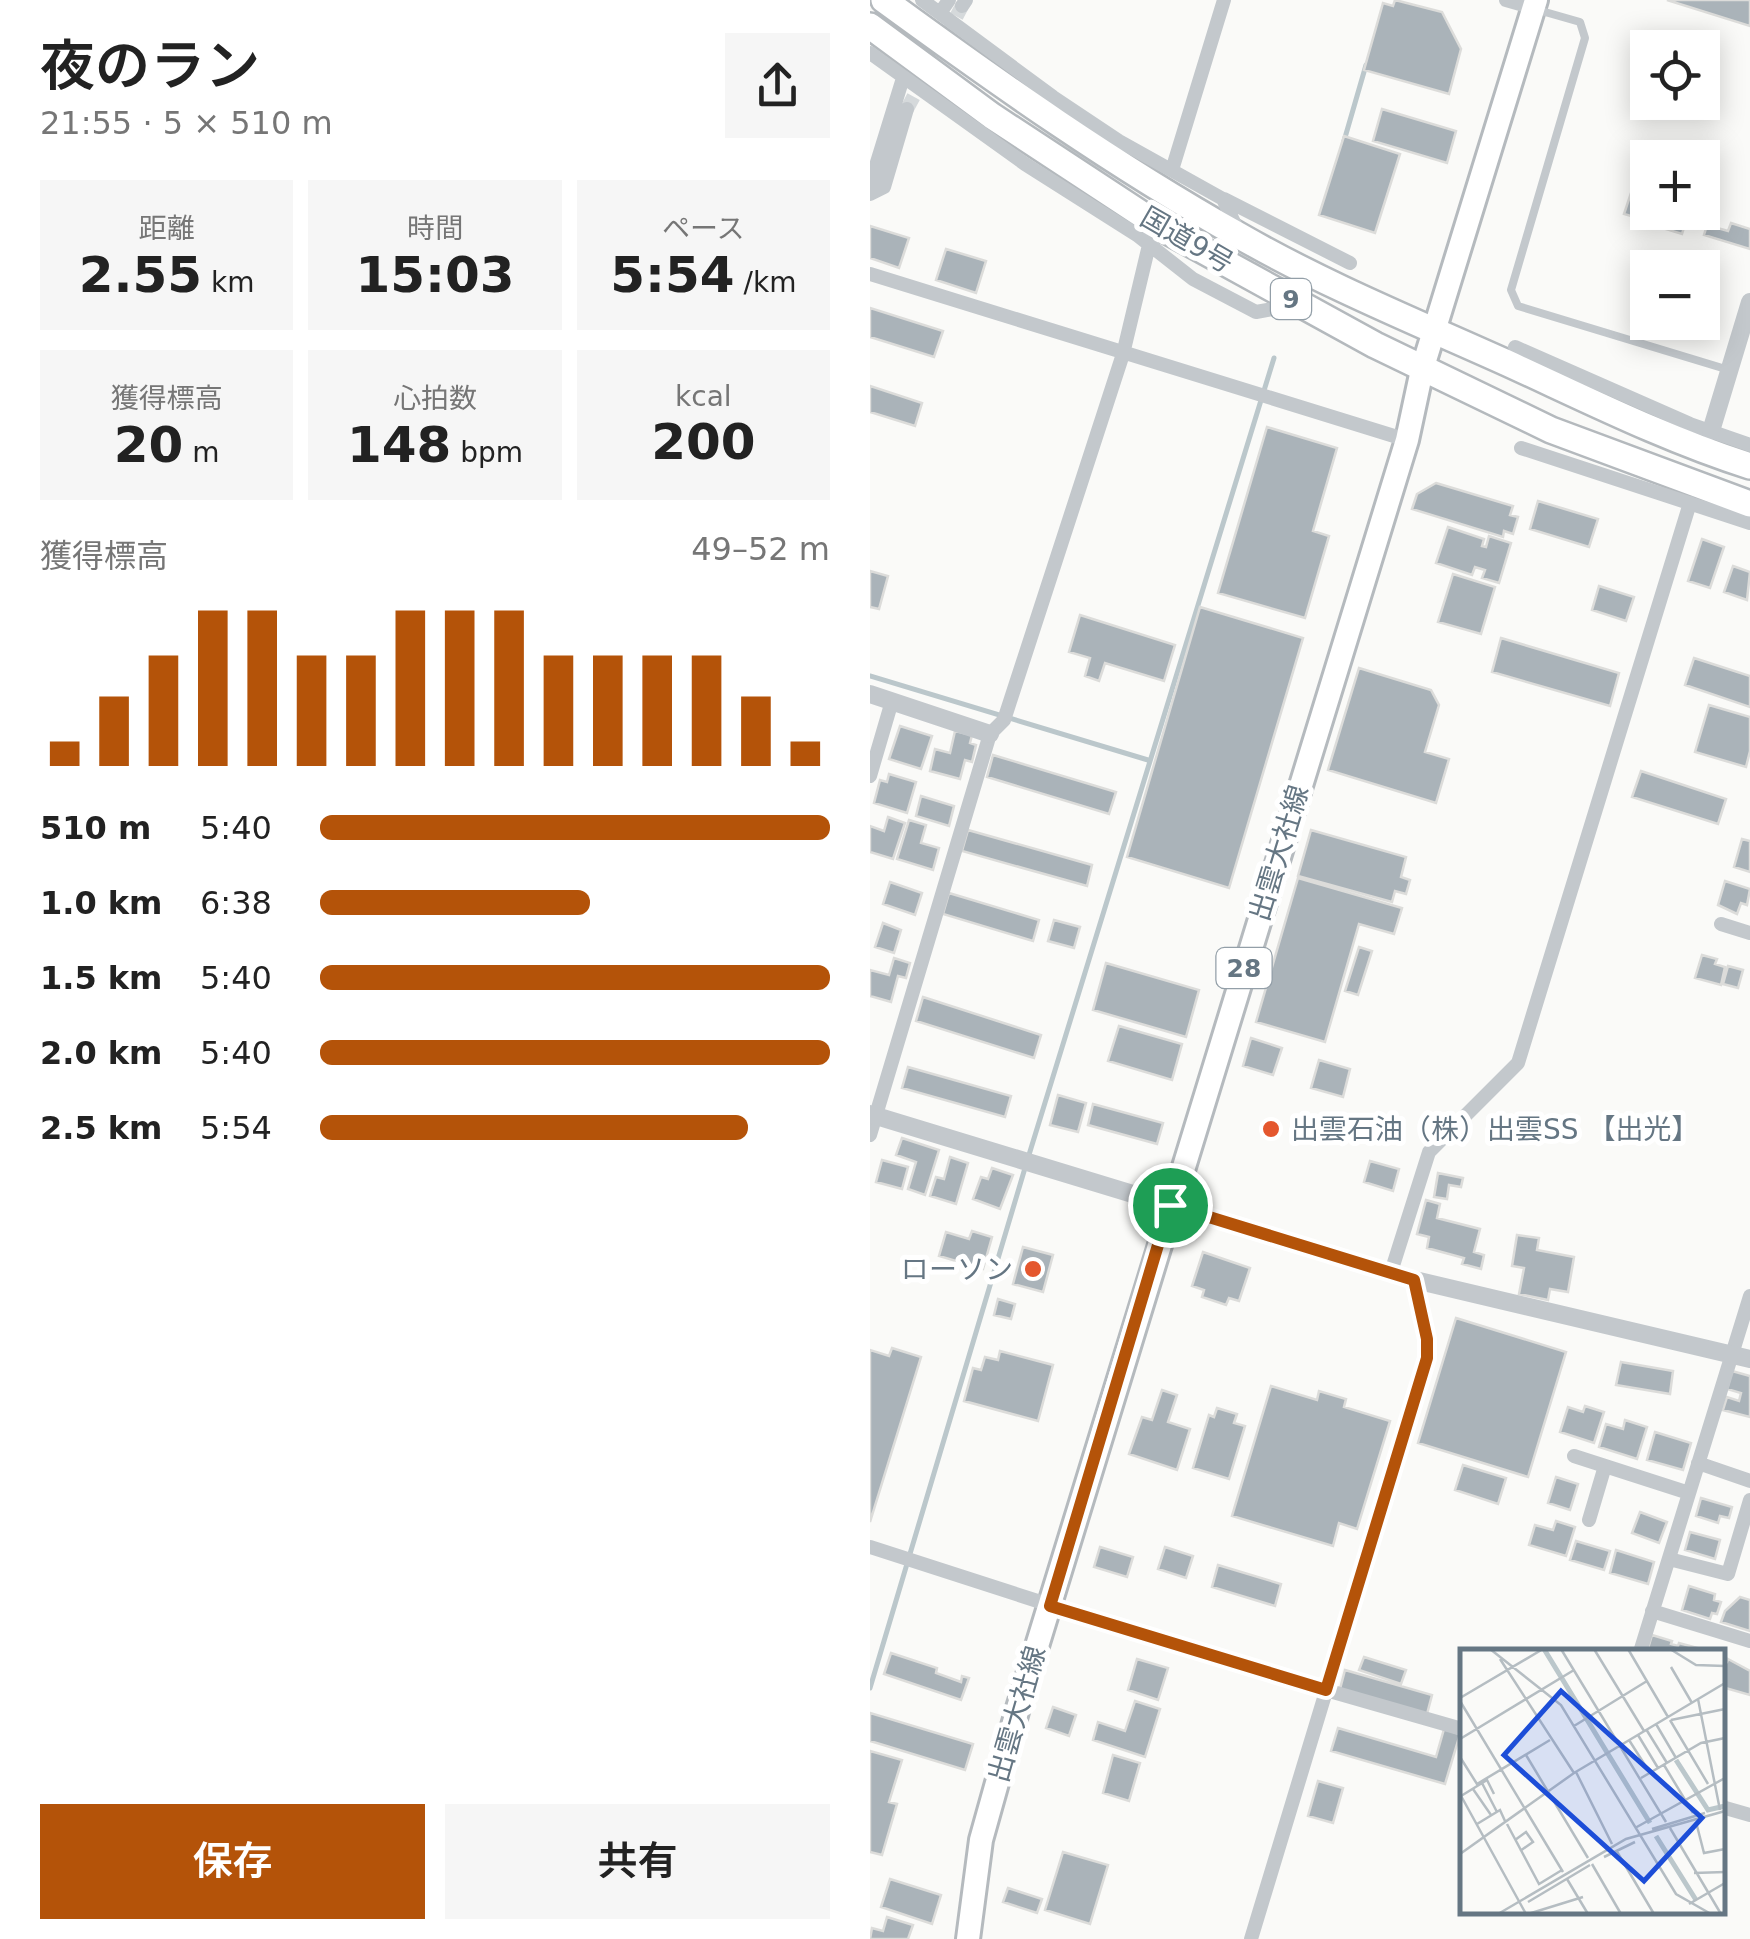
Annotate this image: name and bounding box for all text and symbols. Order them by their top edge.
map controls [1630,30,1720,340]
button: locate [1630,30,1720,120]
button: share [725,33,830,138]
text: 夜のラン [40,34,260,98]
text: 21:55 · 5 × 510 m [40,104,333,142]
button: + [1630,140,1720,230]
street label: 国道9号 [1135,200,1239,280]
text: 距離 [139,212,195,245]
text: 時間 [407,212,463,245]
text: ペース [662,212,745,245]
text: 2.55 [79,246,202,304]
text: 15:03 [355,246,515,304]
text: 5:54 [610,246,735,304]
button: − [1630,250,1720,340]
text: km [202,266,255,299]
text: /km [735,266,796,299]
road number: 9 [1271,279,1311,319]
text: kcal [675,380,732,413]
text: 獲得標高 [111,382,223,415]
text: 心拍数 [393,382,477,415]
text: 200 [651,413,756,471]
text: 20 [114,416,183,474]
text: 148 [347,416,451,474]
text: m [183,436,220,469]
text: bpm [451,436,523,469]
text: 49–52 m [691,530,830,568]
text: 獲得標高 [40,537,168,575]
street label: 出雲大社線 [1243,781,1315,925]
text: 510 m [40,809,151,847]
text: 5:40 [200,809,272,847]
text: 1.0 km [40,884,162,922]
text: 6:38 [200,884,272,922]
road number: 28 [1216,948,1272,988]
text: 1.5 km [40,959,162,997]
text: 5:40 [200,959,272,997]
text: 2.0 km [40,1034,162,1072]
text: 5:40 [200,1034,272,1072]
text: 2.5 km [40,1109,162,1147]
text: 5:54 [200,1109,272,1147]
place label: 出雲石油（株）出雲SS 【出光】 [1291,1113,1699,1146]
marker: 出雲石油（株）出雲SS 【出光】 [1260,1118,1282,1140]
pin [1128,1163,1213,1248]
icon: arrive [1143,1178,1198,1233]
place label: ローソン [901,1253,1013,1286]
marker: ローソン [1022,1258,1044,1280]
street label: 出雲大社線 [982,1642,1052,1786]
inset map [1460,1649,1725,1914]
button: 保存 [40,1804,425,1919]
button: 共有 [445,1804,830,1919]

